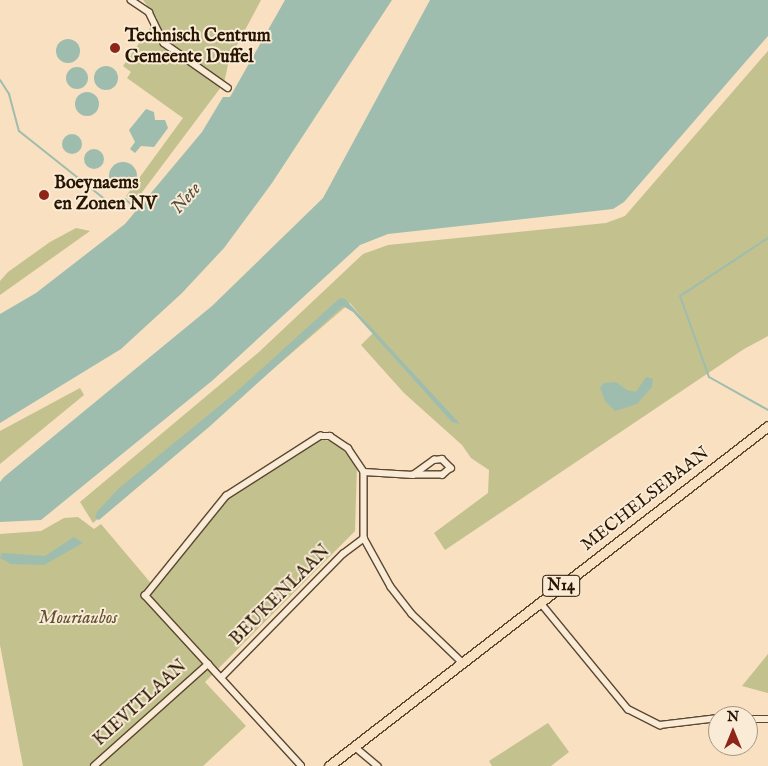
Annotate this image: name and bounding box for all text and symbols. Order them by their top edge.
place label: Technisch Centrum Gemeente Duffel [125,27,271,70]
marker: Technisch Centrum Gemeente Duffel [109,42,121,54]
place label: Boeynaems en Zonen NV [54,174,157,216]
water label: Nete [167,179,207,219]
marker: Boeynaems en Zonen NV [38,189,50,201]
street label: MECHELSEBAAN [578,443,714,557]
street label: BEUKENLAAN [226,541,336,651]
road number: N14 [541,572,581,600]
park label: Mouriaubos [39,608,117,630]
street label: KIEVITLAAN [90,656,192,752]
north arrow [708,706,758,756]
text: N [727,708,739,726]

